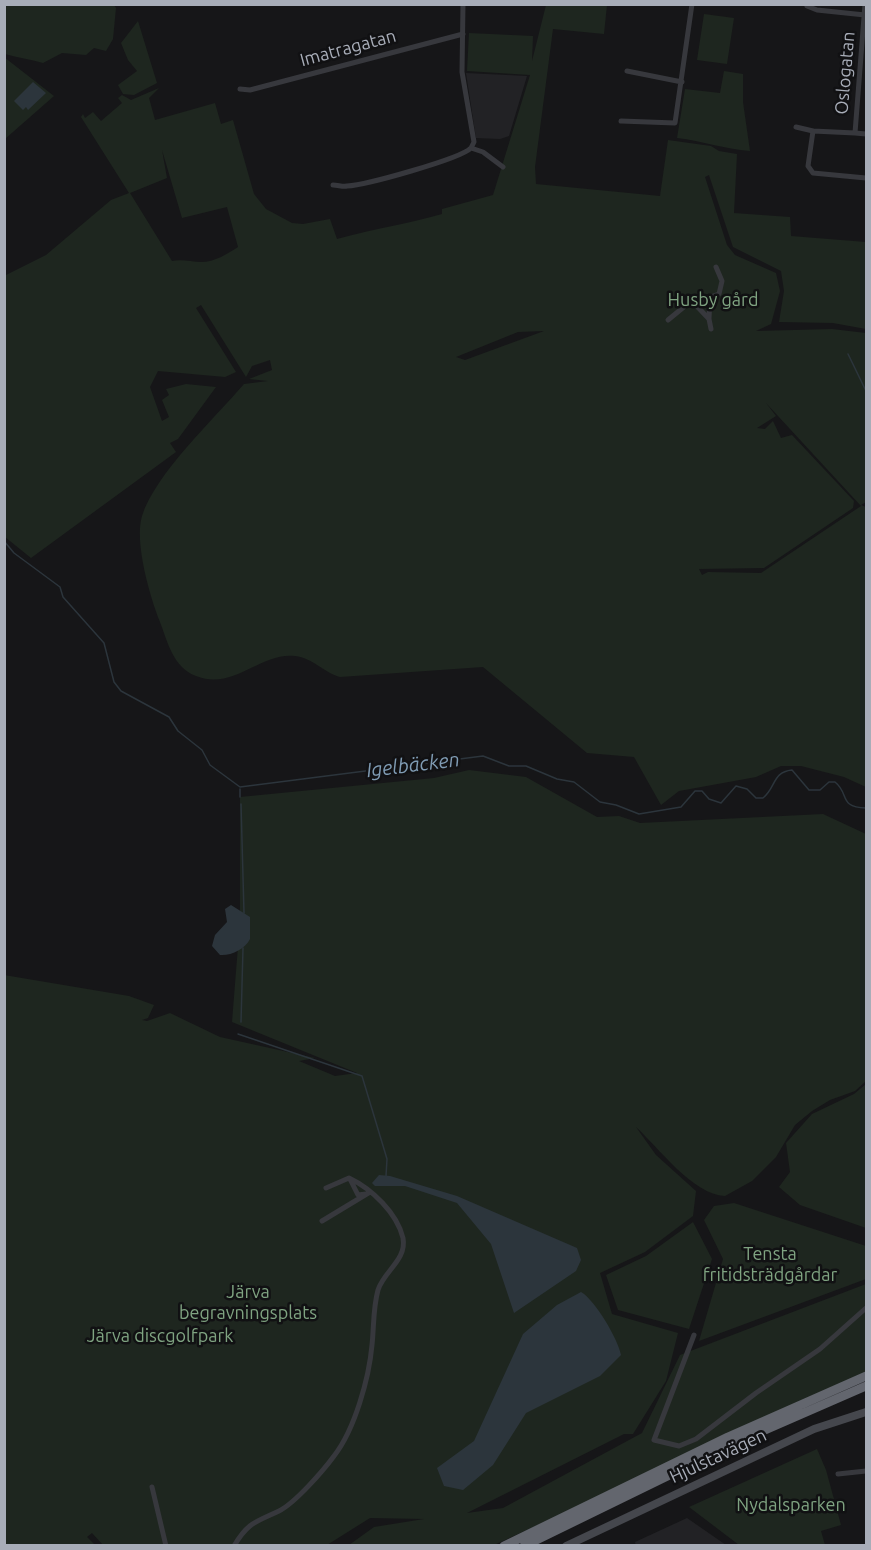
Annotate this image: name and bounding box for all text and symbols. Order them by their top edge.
street label: Imatragatan [298,25,398,71]
street label: Oslogatan [831,31,859,115]
park label: Husby gård [668,289,758,311]
water label: Igelbäcken [365,747,461,783]
park label: Tensta fritidsträdgårdar [703,1243,837,1286]
park label: Järva begravningsplats [179,1281,317,1324]
park label: Järva discgolfpark [87,1325,233,1347]
street label: Hjulstavägen [666,1424,770,1488]
park label: Nydalsparken [736,1494,846,1516]

